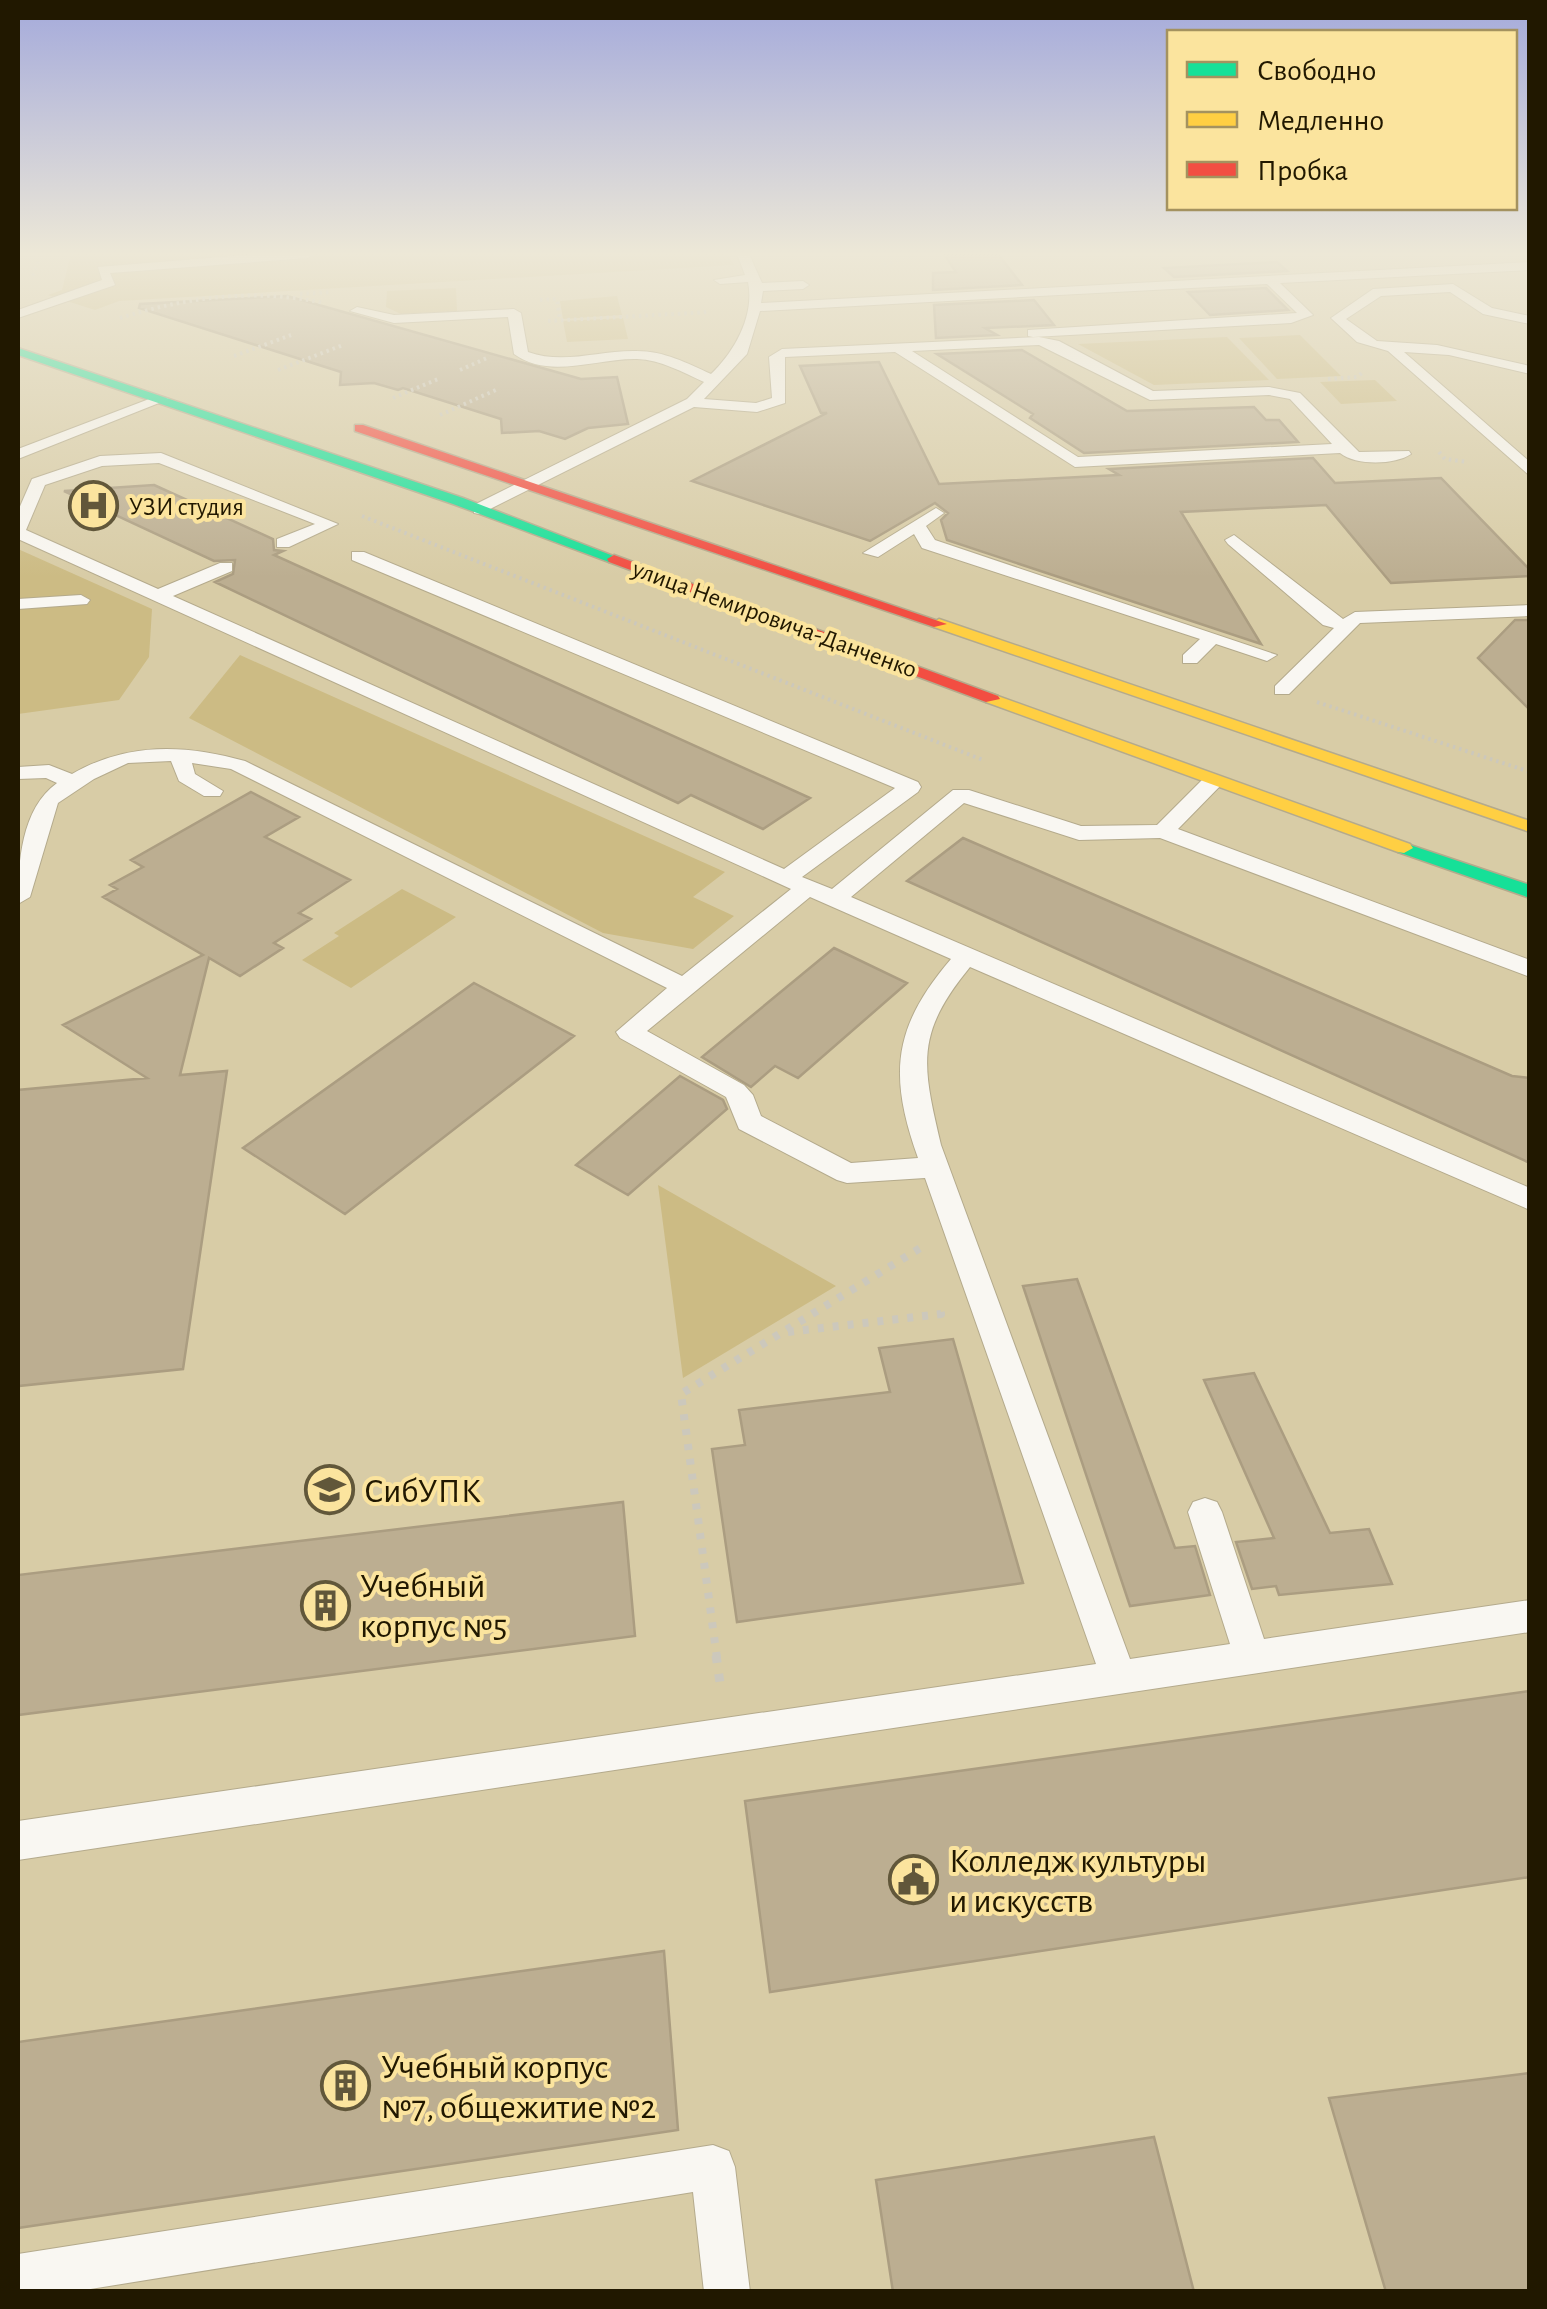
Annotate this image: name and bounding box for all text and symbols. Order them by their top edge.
legend [1167,30,1517,210]
text: Свободно [1257,56,1376,86]
text: Медленно [1257,106,1384,136]
text: Пробка [1257,156,1348,186]
hospital icon: УЗИ студия [68,480,120,532]
place label: УЗИ студия [129,495,244,520]
street label: улица Немировича-Данченко [628,556,920,683]
school or university icon: СибУПК [303,1464,355,1516]
place label: СибУПК [364,1474,481,1509]
place label: Учебный корпус №5 [360,1569,507,1644]
building icon: Учебный корпус №5 [299,1579,351,1631]
place label: Колледж культуры и искусств [949,1844,1207,1919]
public building icon: Колледж культуры и искусств [888,1854,940,1906]
place label: Учебный корпус №7, общежитие №2 [381,2050,656,2125]
building icon: Учебный корпус №7, общежитие №2 [320,2060,372,2112]

